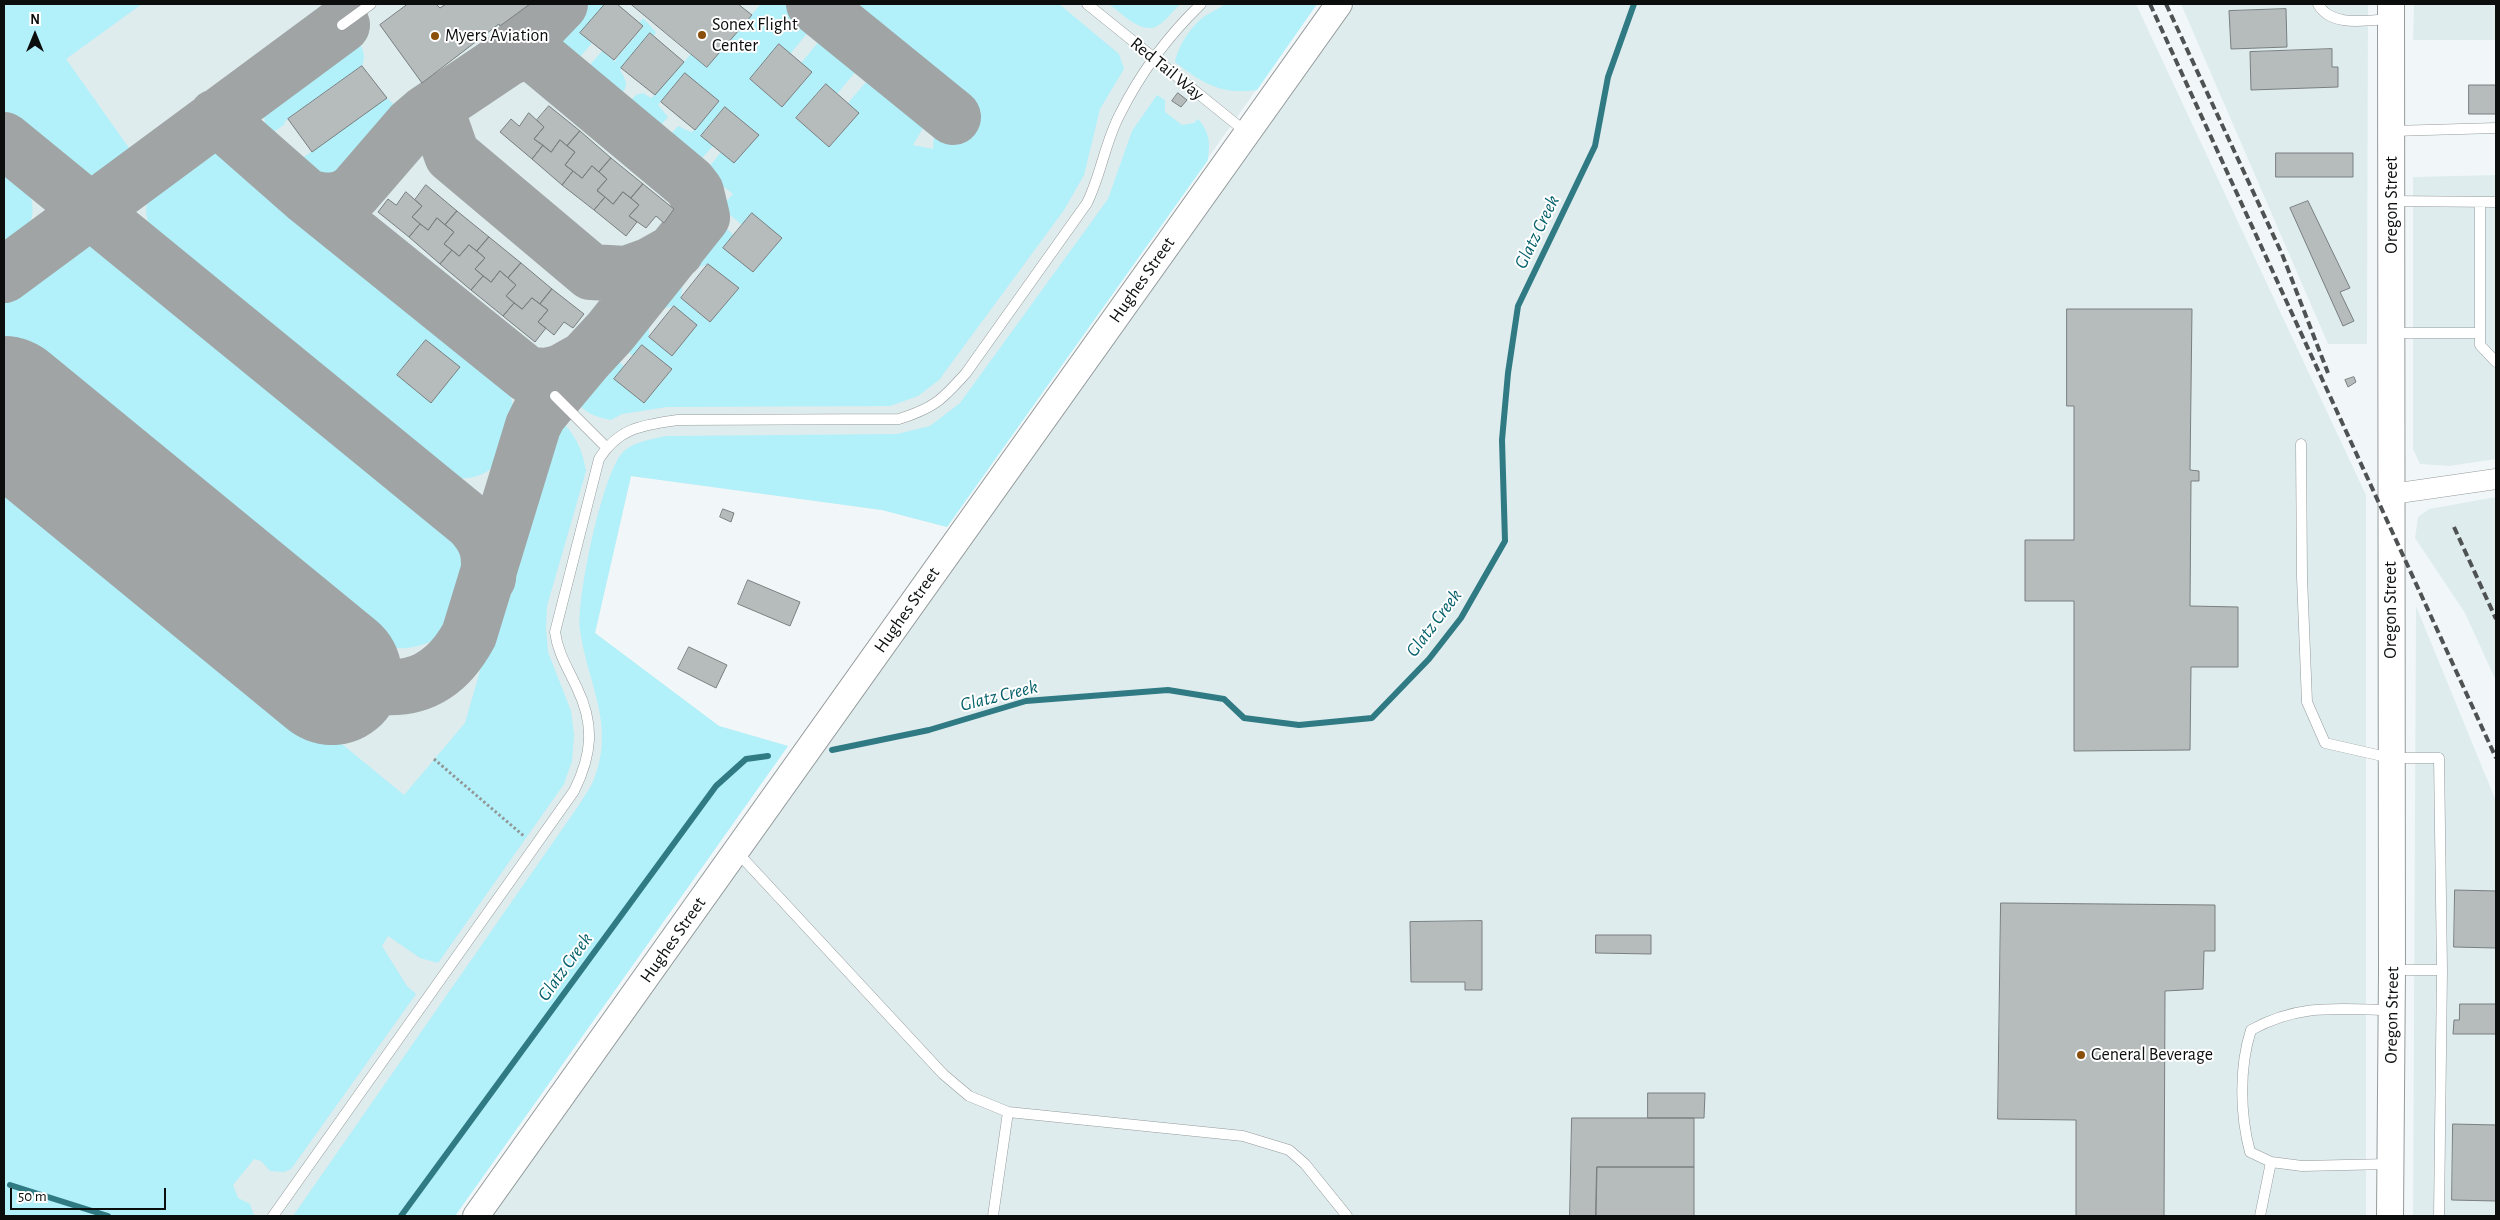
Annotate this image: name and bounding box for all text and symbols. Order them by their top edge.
north arrow [10,10,60,60]
text: N [30,13,40,27]
place label: Sonex Flight Center [712,14,798,56]
place label: Myers Aviation [445,25,548,47]
marker: Sonex Flight Center [696,29,708,41]
marker: Myers Aviation [429,30,441,42]
street label: Red Tail Way [1126,33,1208,105]
street label: Oregon Street [2381,156,2403,254]
water label: Glatz Creek [1509,192,1565,272]
street label: Hughes Street [1105,233,1179,327]
street label: Oregon Street [2380,561,2402,659]
street label: Hughes Street [870,563,944,657]
water label: Glatz Creek [1401,585,1467,661]
water label: Glatz Creek [958,675,1040,717]
street label: Hughes Street [636,893,710,987]
water label: Glatz Creek [533,928,597,1006]
street label: Oregon Street [2380,966,2404,1064]
place label: General Beverage [2091,1044,2213,1066]
marker: General Beverage [2075,1049,2087,1061]
scale bar [12,1178,169,1210]
text: 50 m [18,1189,47,1204]

